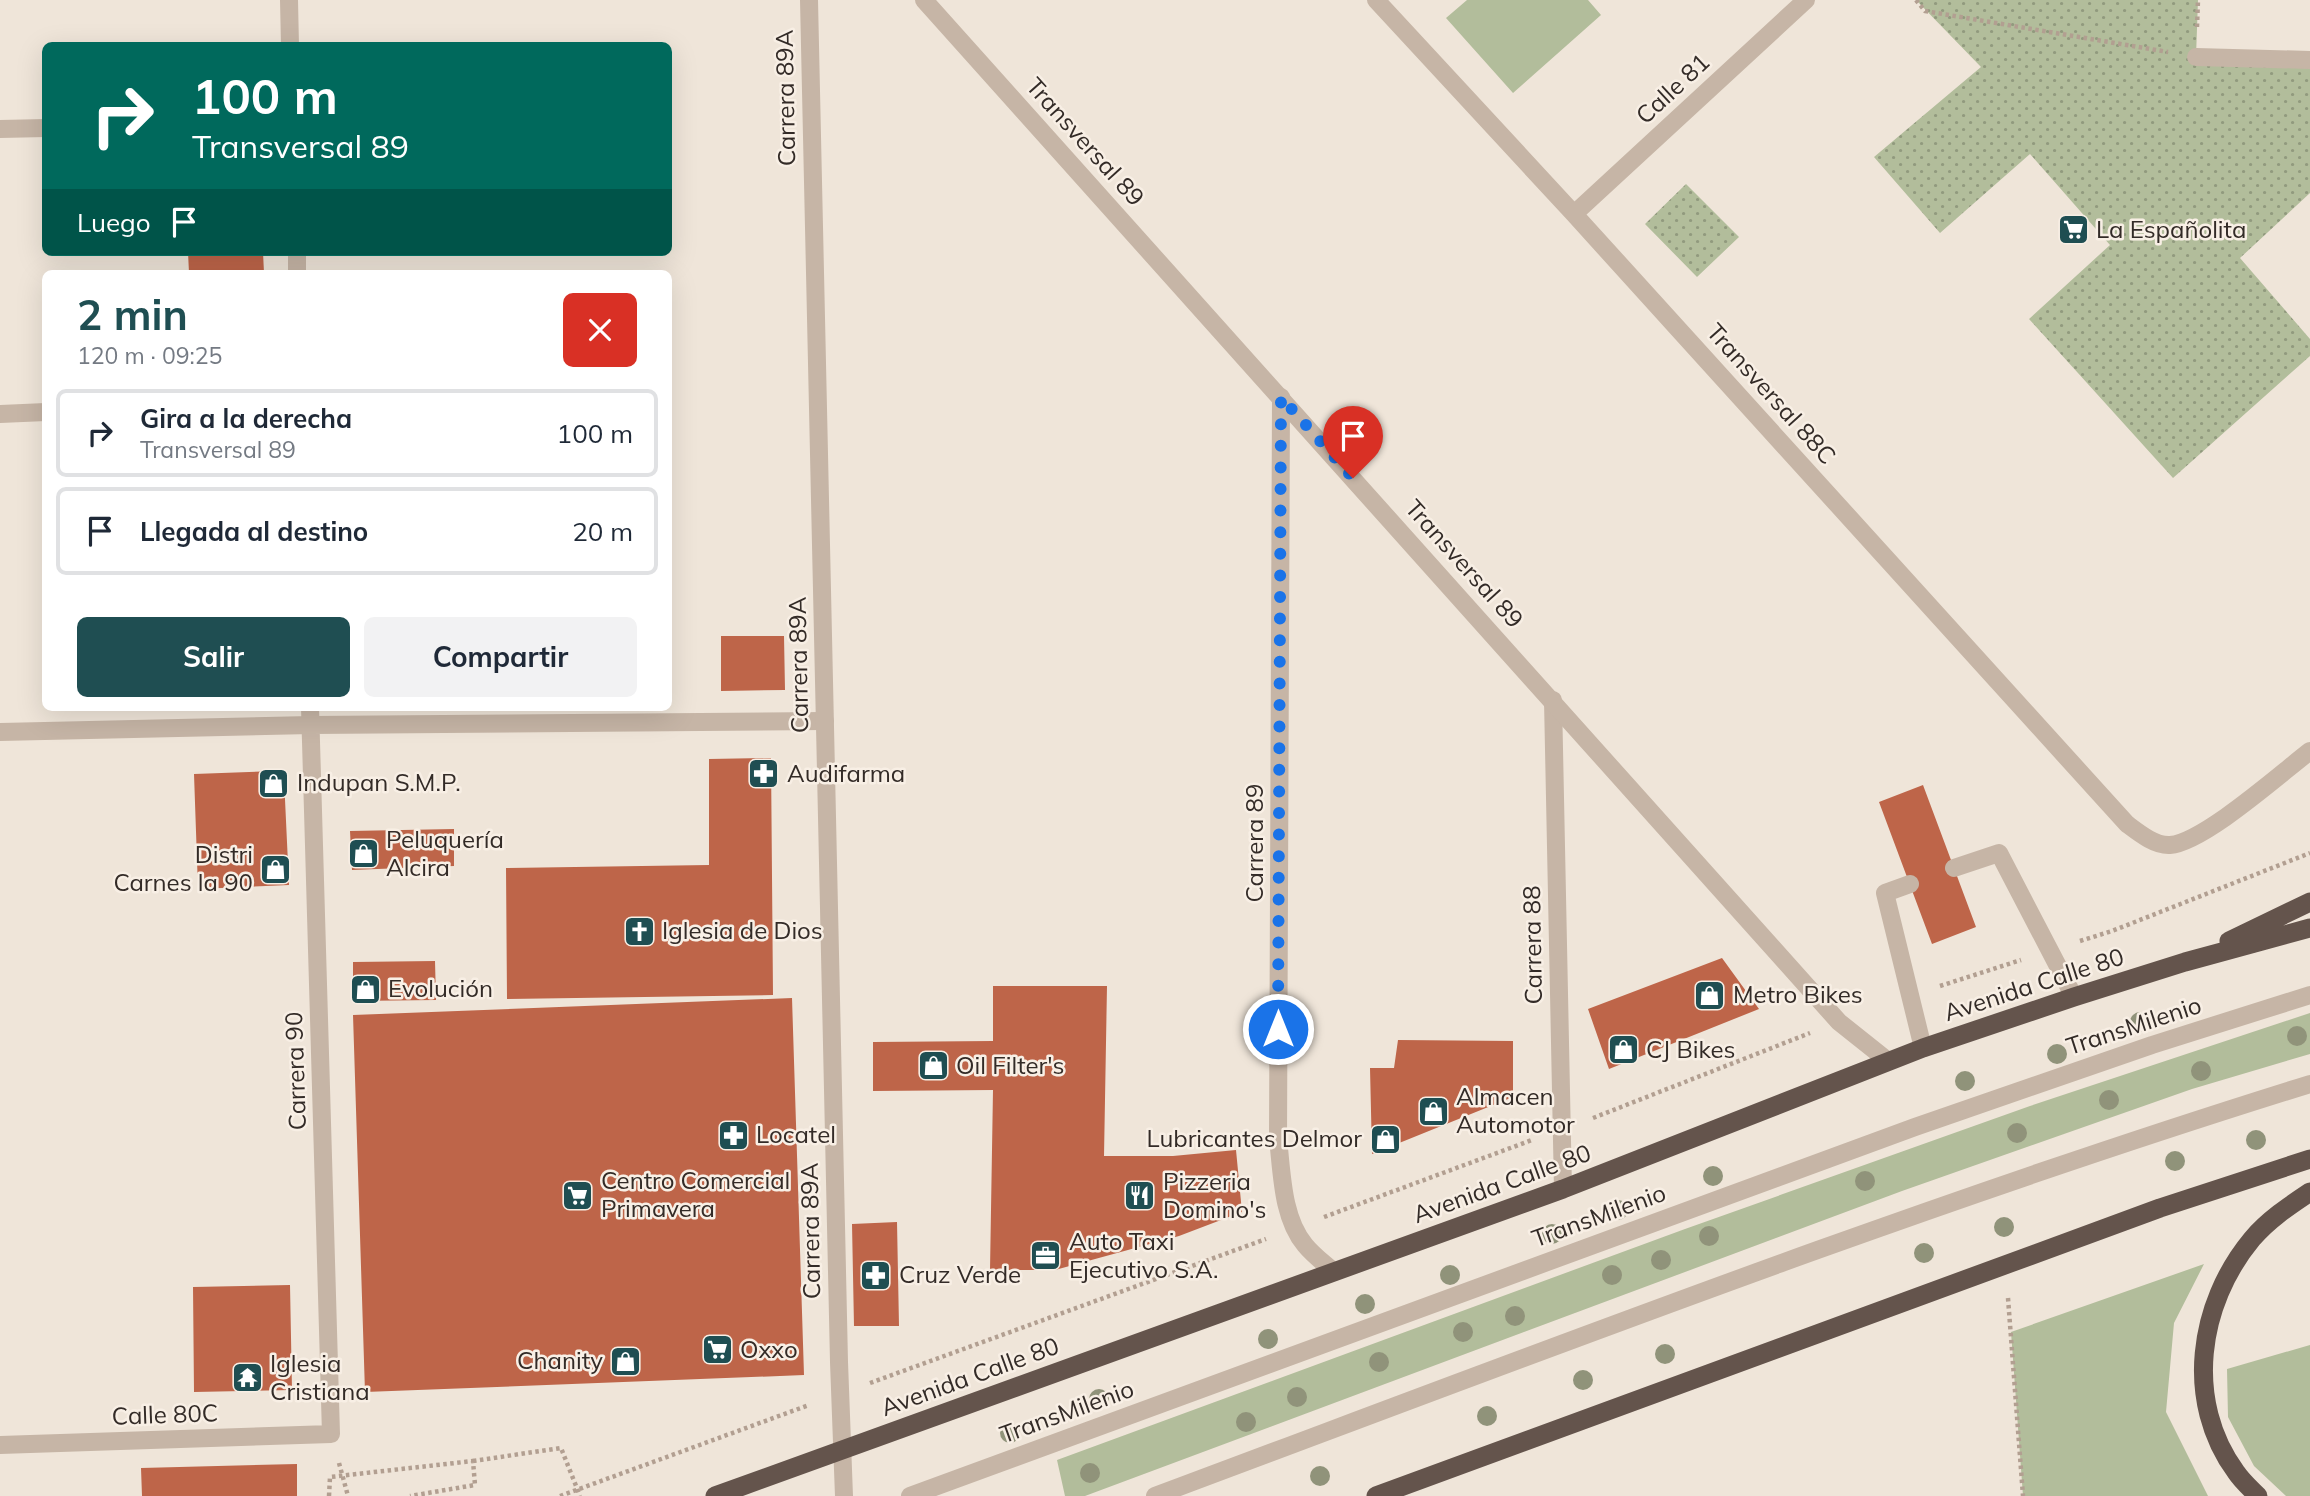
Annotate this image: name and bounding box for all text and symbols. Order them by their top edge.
street label: Carrera 89A [769,29,801,166]
street label: Calle 81 [1629,47,1715,130]
text: 100 m [192,65,338,126]
icon: right [77,70,168,161]
street label: Transversal 89 [1020,71,1151,212]
text: Transversal 89 [192,126,409,166]
icon: arrive [165,203,203,241]
text: Luego [77,206,151,239]
supermarket icon: La Españolita [2056,213,2090,247]
place label: La Españolita [2096,214,2246,244]
text: 2 min [77,288,188,341]
button: close [563,293,637,367]
street label: Transversal 88C [1701,317,1843,470]
text: 120 m · 09:25 [77,341,222,370]
text: Gira a la derecha [140,402,352,435]
pin [1323,406,1383,478]
icon: right [81,414,119,452]
text: 100 m [557,417,633,450]
icon: arrive [1334,417,1372,455]
text: Transversal 89 [140,435,296,464]
street label: Transversal 89 [1399,493,1530,634]
icon: arrive [81,512,119,550]
text: Llegada al destino [140,515,368,548]
text: 20 m [572,515,633,548]
street label: Carrera 89A [782,596,814,733]
button: Salir [77,617,350,697]
button: Compartir [364,617,637,697]
pharmacy icon: Audifarma [747,757,781,791]
place label: Audifarma [787,758,905,788]
shop icon: Indupan S.M.P. [257,766,291,800]
place label: Indupan S.M.P. [297,767,461,797]
street label: Carrera 89 [1239,784,1269,902]
place label: Peluquería Alcira [386,824,504,882]
shop icon: Peluquería Alcira [346,837,380,871]
place label: Distri Carnes la 90 [113,839,253,897]
shop icon: Distri Carnes la 90 [259,852,293,886]
street label: Carrera 88 [1516,885,1548,1005]
church icon: Iglesia de Dios [622,914,656,948]
place label: Iglesia de Dios [662,915,823,945]
street label: Avenida Calle 80 [1940,941,2127,1027]
shop icon: Evolución [348,972,382,1006]
place label: Evolución [388,973,493,1003]
shop icon: Metro Bikes [1693,978,1727,1012]
place label: Metro Bikes [1733,979,1863,1009]
street label: TransMilenio [2062,989,2205,1061]
position arrow [1241,992,1315,1066]
street label: Carrera 90 [278,1011,312,1131]
shop icon: CJ Bikes [1606,1033,1640,1067]
place label: CJ Bikes [1646,1034,1735,1064]
shop icon: Oil Filter's [916,1049,950,1083]
place label: Oil Filter's [956,1050,1064,1080]
place label: Almacen Automotor [1456,1081,1575,1139]
shop icon: Almacen Automotor [1416,1094,1450,1128]
pharmacy icon: Locatel [716,1118,750,1152]
place label: Locatel [756,1119,836,1149]
shop icon: Lubricantes Delmor [1368,1122,1402,1156]
place label: Lubricantes Delmor [1147,1123,1362,1153]
street label: Avenida Calle 80 [1408,1137,1595,1229]
street label: Carrera 89A [794,1162,826,1299]
place label: Centro Comercial Primavera [601,1165,790,1223]
place label: Pizzeria Domino's [1163,1166,1266,1224]
street label: TransMilenio [1528,1177,1670,1253]
supermarket icon: Centro Comercial Primavera [561,1178,595,1212]
restaurant icon: Pizzeria Domino's [1123,1179,1157,1213]
place label: Auto Taxi Ejecutivo S.A. [1069,1226,1219,1284]
office icon: Auto Taxi Ejecutivo S.A. [1029,1239,1063,1273]
pharmacy icon: Cruz Verde [859,1258,893,1292]
place label: Cruz Verde [899,1259,1021,1289]
street label: Avenida Calle 80 [876,1330,1063,1422]
supermarket icon: Oxxo [700,1333,734,1367]
place label: Oxxo [740,1334,798,1364]
shop icon: Chanity [609,1344,643,1378]
place label: Chanity [517,1345,603,1375]
place label: Iglesia Cristiana [270,1348,370,1406]
temple icon: Iglesia Cristiana [230,1361,264,1395]
street label: TransMilenio [996,1373,1138,1449]
street label: Calle 80C [111,1397,219,1431]

